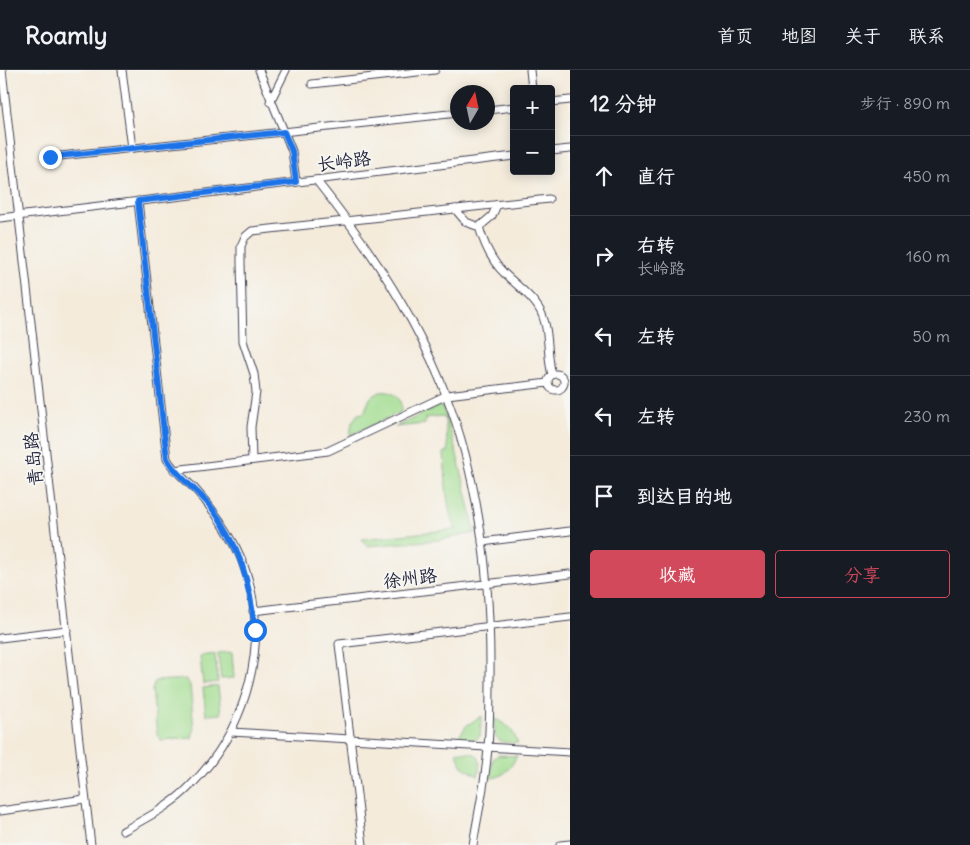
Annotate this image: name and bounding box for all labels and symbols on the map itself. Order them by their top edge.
north arrow [450,85,495,130]
route end [39,146,62,169]
street label: 长岭路 [316,146,372,176]
street label: 青岛路 [19,431,47,487]
street label: 徐州路 [382,563,438,593]
route start [244,619,267,642]

